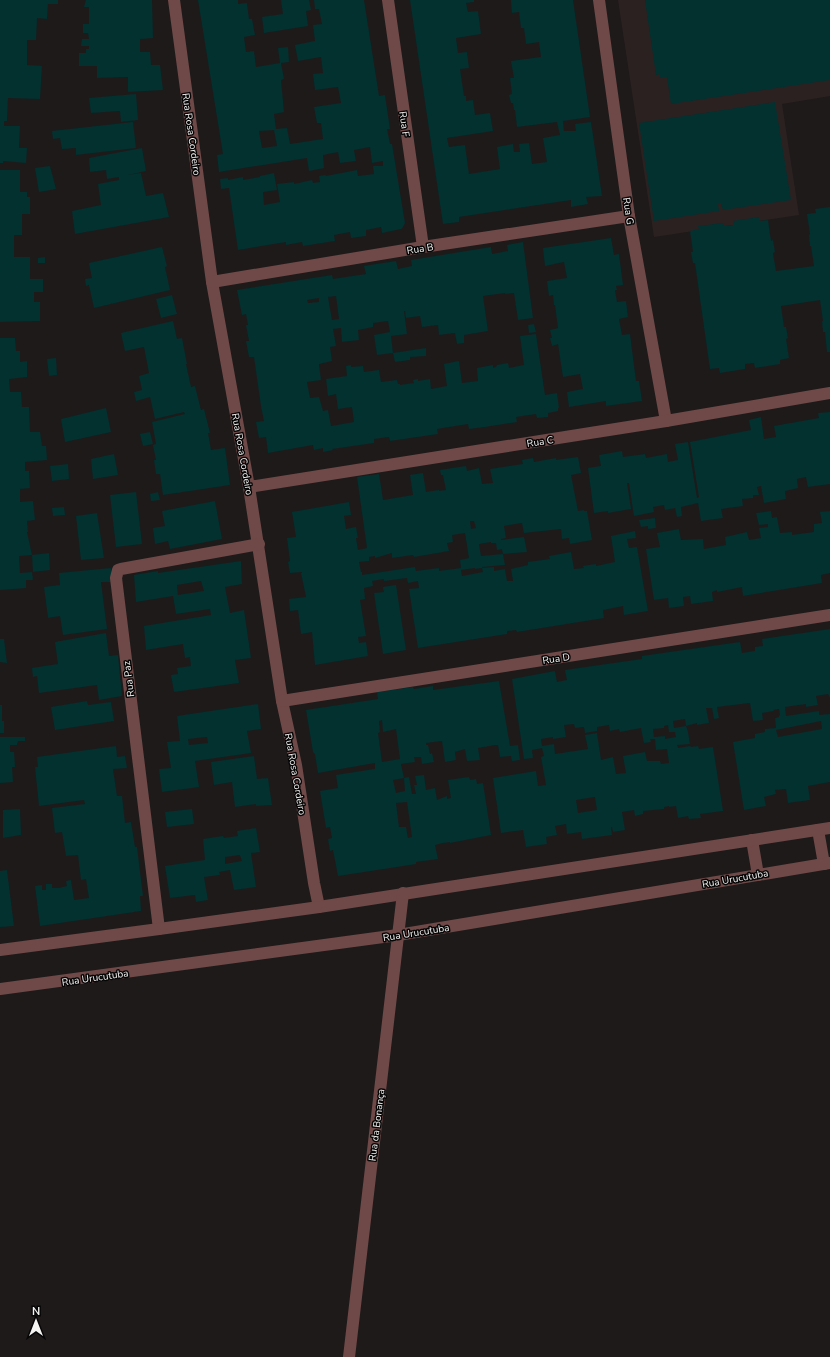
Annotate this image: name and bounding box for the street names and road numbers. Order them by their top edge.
street label: Rua Rosa Cordeiro [178,92,204,177]
street label: Rua F [395,110,413,138]
street label: Rua G [619,197,637,226]
street label: Rua B [406,240,435,258]
street label: Rua Rosa Cordeiro [228,412,256,497]
street label: Rua C [526,433,555,451]
street label: Rua D [541,650,571,668]
street label: Rua Paz [120,660,138,698]
street label: Rua Rosa Cordeiro [281,732,309,817]
street label: Rua Urucutuba [701,866,769,892]
street label: Rua Urucutuba [382,921,450,945]
street label: Rua Urucutuba [61,966,129,990]
street label: Rua da Bonança [366,1088,388,1162]

